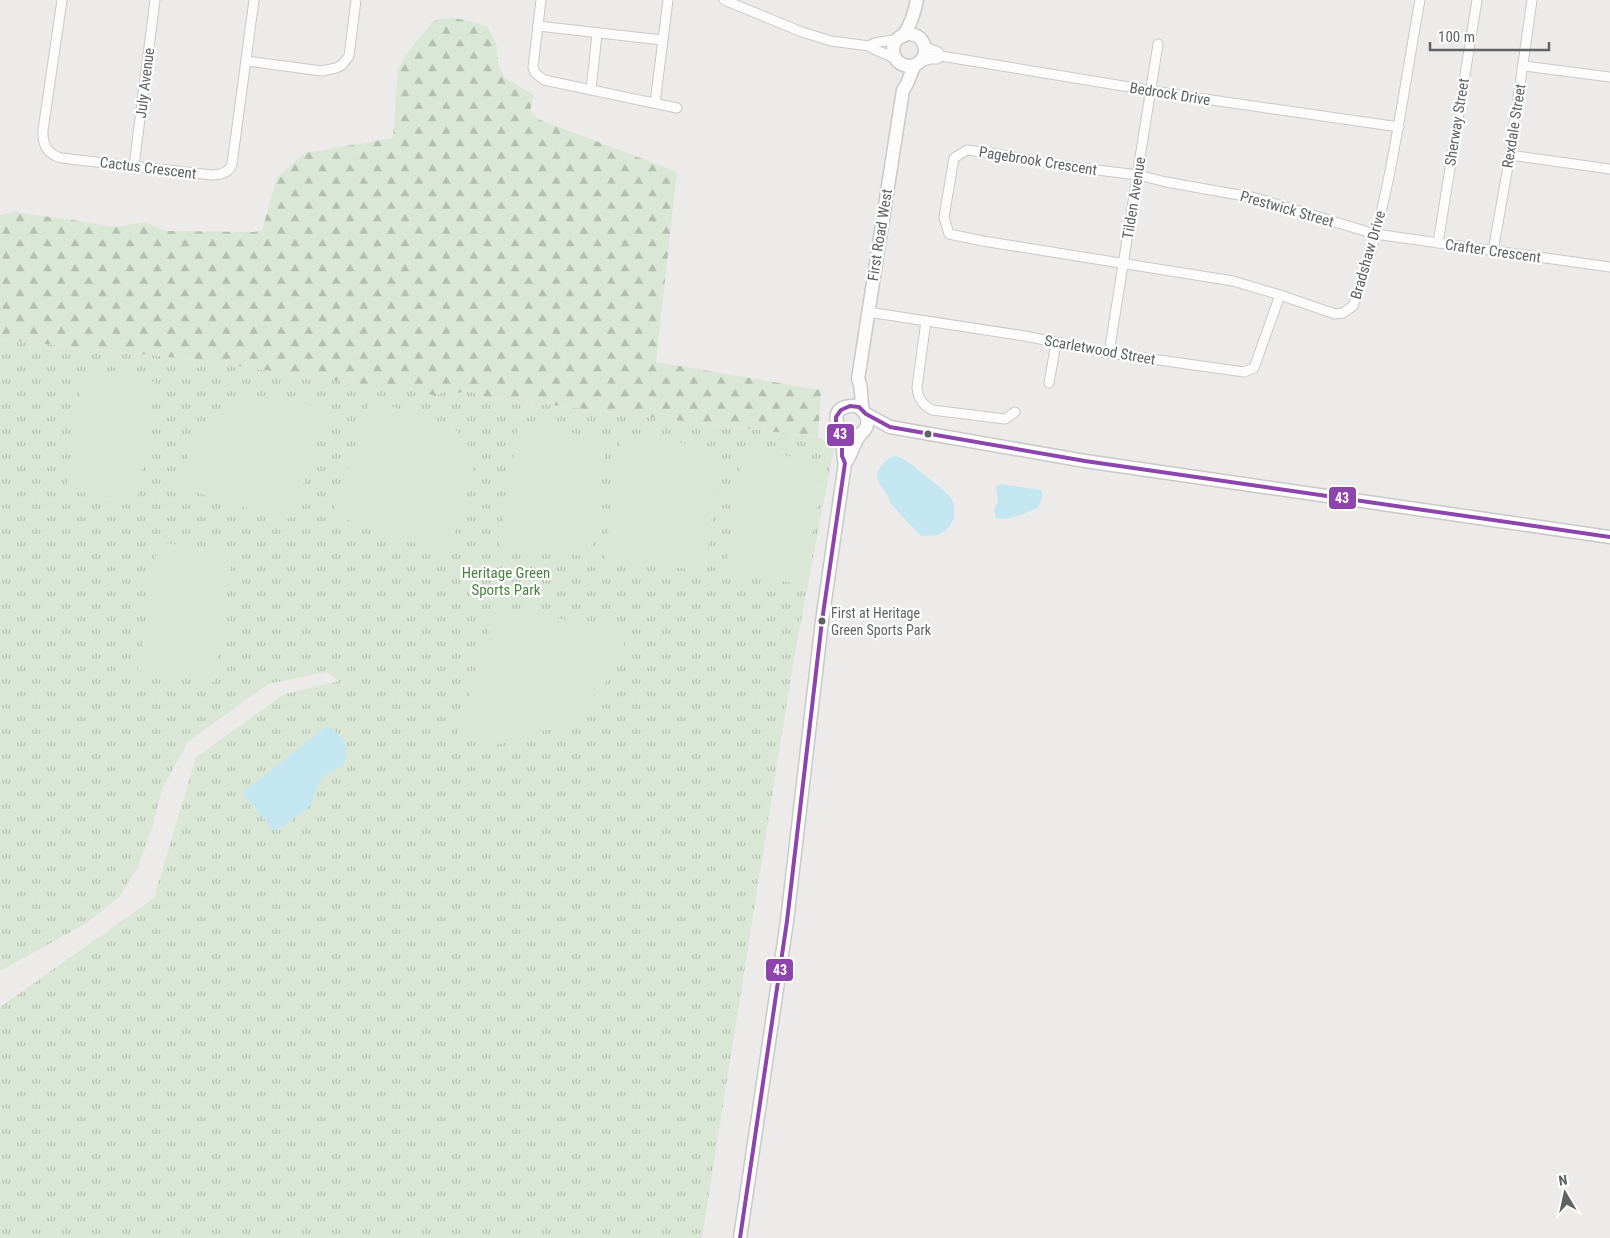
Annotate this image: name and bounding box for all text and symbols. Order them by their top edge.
scale bar [1430,20,1549,52]
text: 100 m [1438,28,1475,46]
street label: July Avenue [132,47,158,119]
street label: Sherway Street [1441,77,1473,167]
street label: Bedrock Drive [1128,79,1212,109]
street label: Rexdale Street [1498,83,1530,169]
street label: Pagebrook Crescent [978,143,1098,179]
street label: Cactus Crescent [99,153,197,183]
street label: Tilden Avenue [1119,156,1149,240]
street label: Prestwick Street [1238,187,1336,231]
street label: First Road West [864,188,896,282]
street label: Bradshaw Drive [1347,209,1389,301]
street label: Crafter Crescent [1444,235,1542,267]
street label: Scarletwood Street [1043,331,1157,369]
line badge: 43 [826,423,855,447]
text: 43 [833,426,847,442]
unlabelled marker [923,429,933,439]
line badge: 43 [1328,486,1357,510]
text: 43 [1335,490,1349,506]
park label: Heritage Green Sports Park [462,564,550,599]
place label: First at Heritage Green Sports Park [831,605,932,638]
marker: First at Heritage Green Sports Park [817,616,827,626]
line badge: 43 [765,958,794,982]
text: 43 [773,962,787,978]
north arrow [1540,1168,1590,1218]
text: N [1557,1172,1568,1189]

